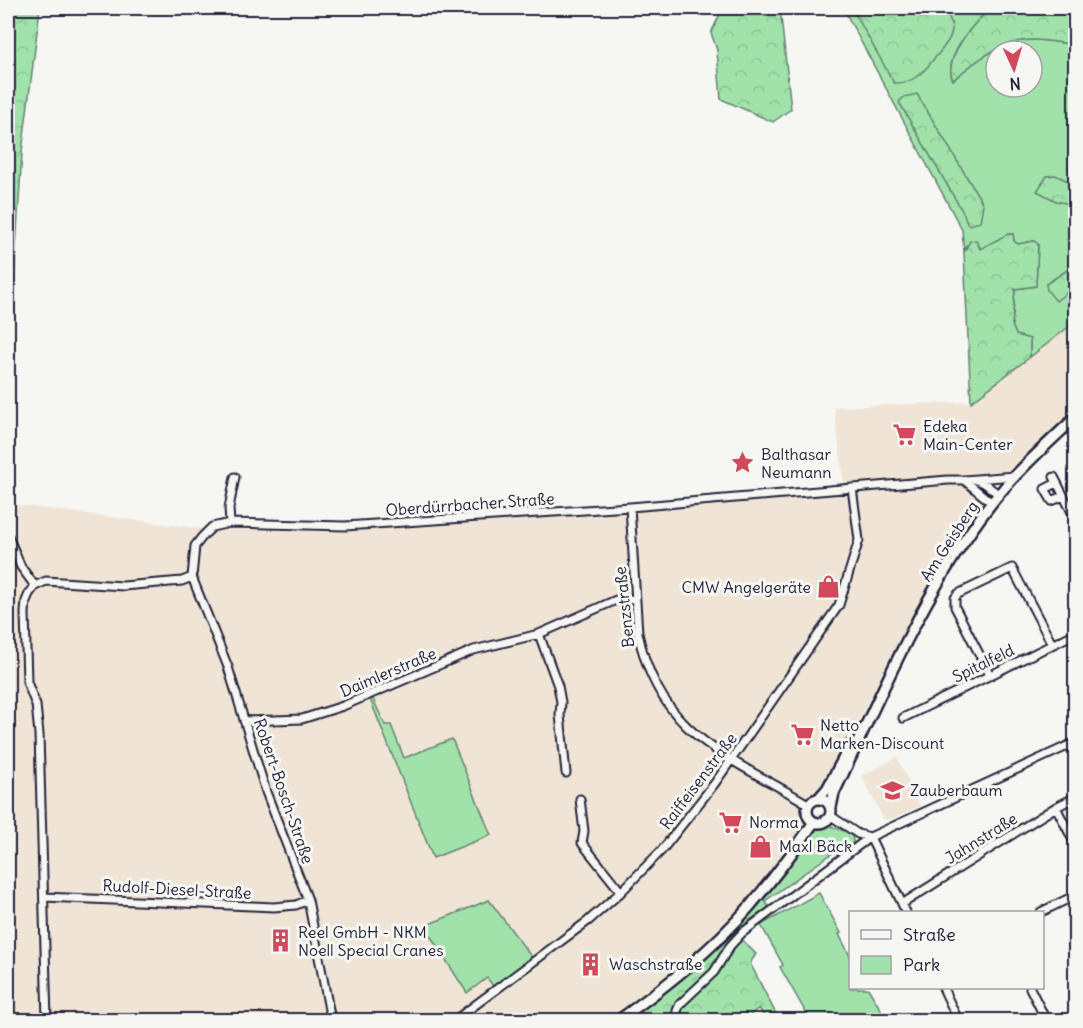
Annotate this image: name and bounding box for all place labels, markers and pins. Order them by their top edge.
place label: Edeka Main-Center [923,416,1013,454]
supermarket icon: Edeka Main-Center [892,422,918,448]
place label: Balthasar Neumann [761,444,832,482]
place icon: Balthasar Neumann [730,450,756,476]
shop icon: CMW Angelgeräte [816,574,842,600]
place label: CMW Angelgeräte [682,577,811,597]
place label: Netto Marken-Discount [820,715,945,753]
supermarket icon: Netto Marken-Discount [789,721,815,747]
school or university icon: Zauberbaum [879,777,905,803]
place label: Zauberbaum [910,780,1002,800]
supermarket icon: Norma [718,809,744,835]
place label: Norma [749,812,799,832]
shop icon: Maxl Bäck [748,833,774,859]
place label: Maxl Bäck [779,836,852,856]
place label: Reel GmbH - NKM Noell Special Cranes [298,922,444,960]
building icon: Reel GmbH - NKM Noell Special Cranes [267,928,293,954]
building icon: Waschstraße [578,951,604,977]
place label: Waschstraße [609,954,702,974]

